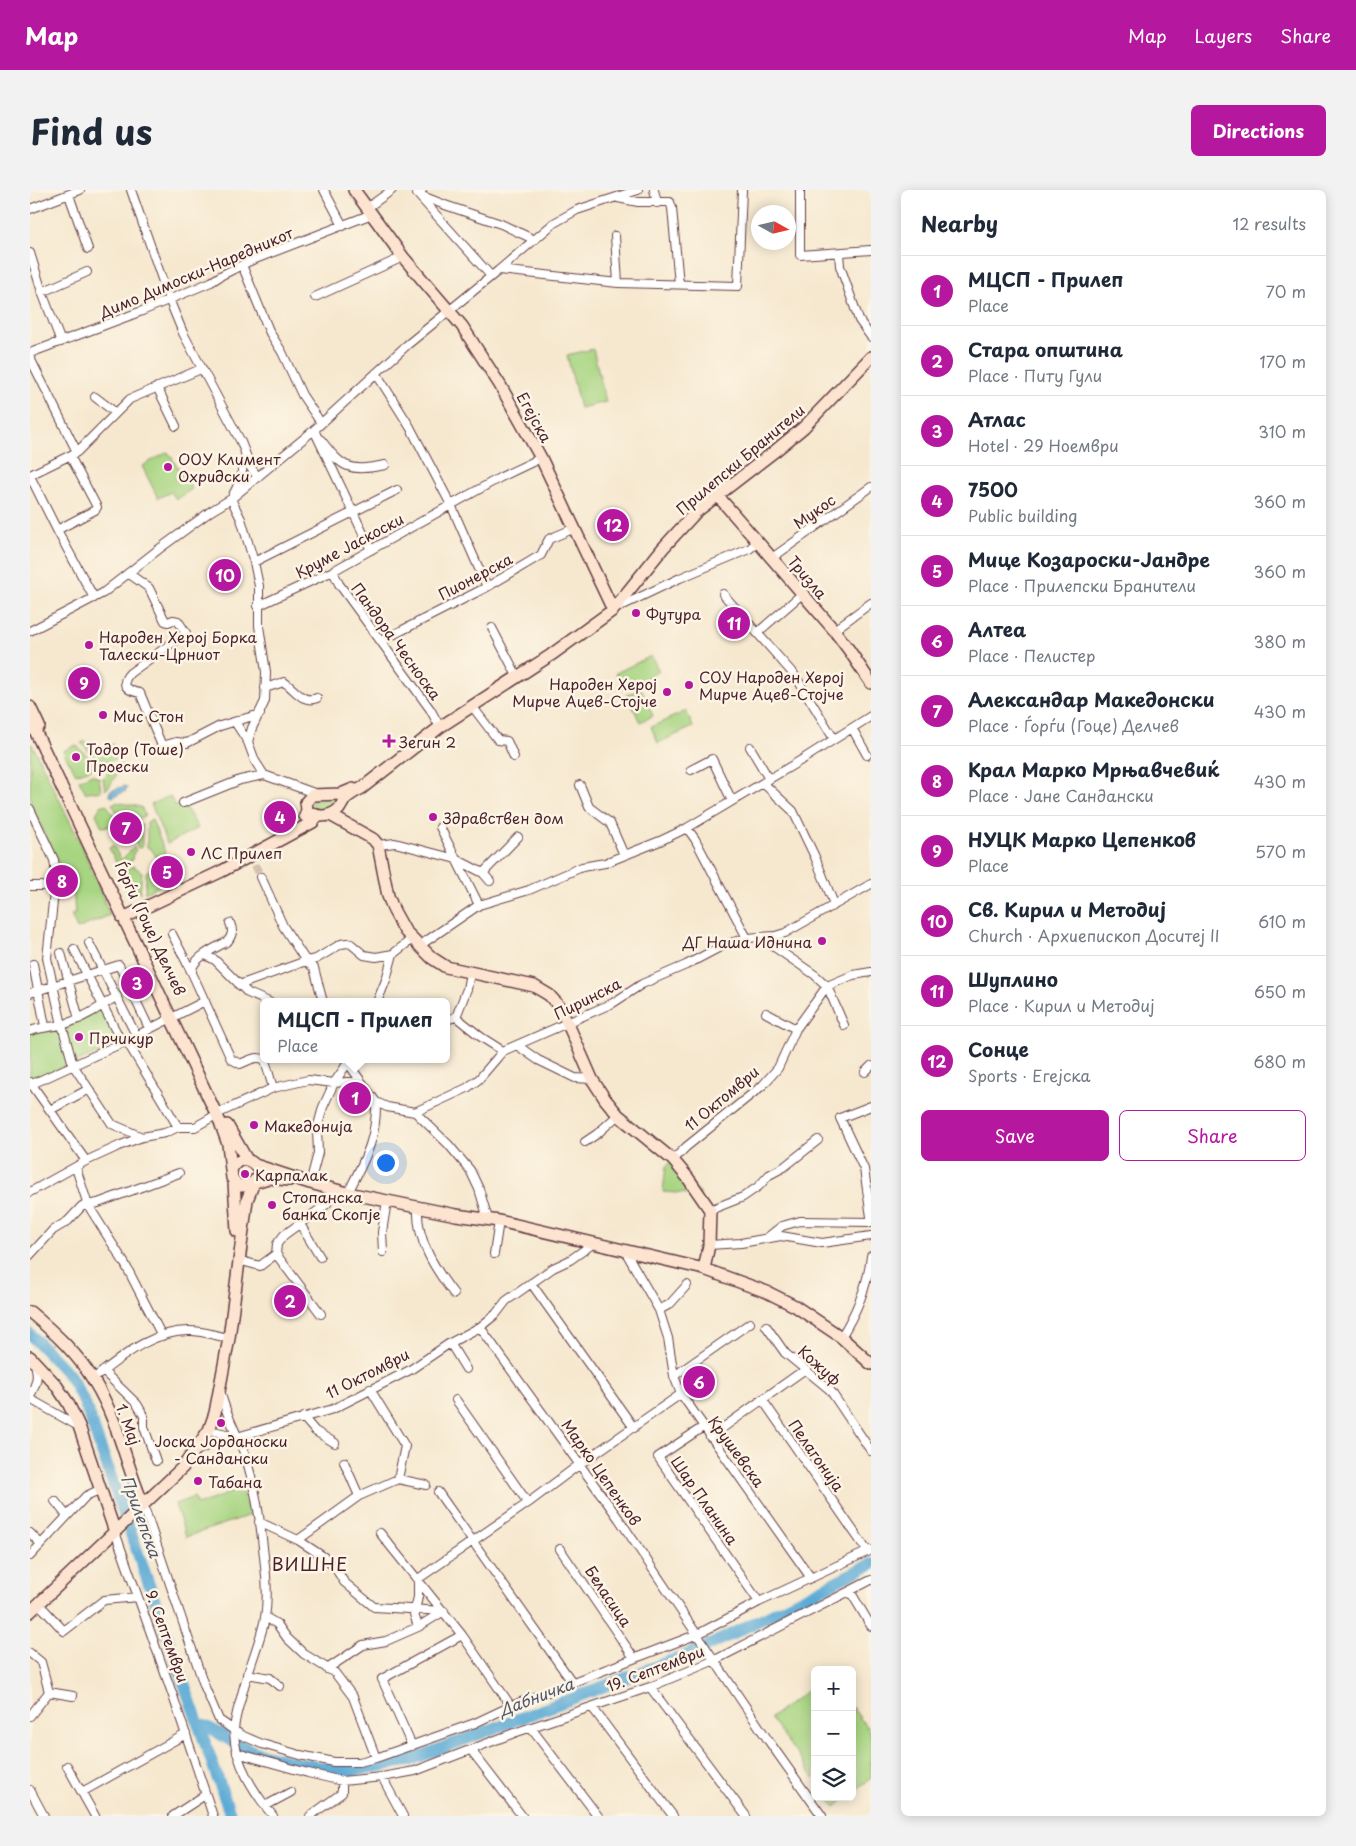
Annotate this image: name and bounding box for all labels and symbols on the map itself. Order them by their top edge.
north arrow [751,205,796,250]
street label: Димо Димоски-Наредникот [95,220,297,324]
street label: Егејска [512,388,559,447]
street label: Прилепски Бранители [671,398,809,520]
place label: ООУ Климент Охридски [178,447,281,487]
marker: ООУ Климент Охридски [162,461,174,473]
street label: Мукос [788,488,840,534]
pin: 12 [597,506,629,544]
street label: Круме Јаскоски [291,507,407,583]
street label: Пионерска [434,547,517,605]
street label: Тризла [783,550,833,604]
pin: 10 [209,556,241,594]
street label: Пандора Чесноска [347,578,448,705]
place label: Футура [646,602,702,625]
pin: 11 [718,604,750,642]
marker: Футура [630,607,642,619]
place label: Народен Херој Борка Талески-Црниот [99,625,258,665]
marker: Народен Херој Борка Талески-Црниот [83,639,95,651]
pin: 9 [68,664,100,702]
place label: СОУ Народен Херој Мирче Ацев-Стојче [699,665,844,705]
place label: Народен Херој Мирче Ацев-Стојче [512,672,657,712]
marker: СОУ Народен Херој Мирче Ацев-Стојче [683,679,695,691]
marker: Народен Херој Мирче Ацев-Стојче [661,686,673,698]
place label: Мис Стон [113,704,184,727]
marker: Мис Стон [97,709,109,721]
place label: Зегин 2 [399,730,456,753]
marker: Зегин 2 [383,735,395,747]
place label: Тодор (Тоше) Проески [86,737,184,777]
marker: Тодор (Тоше) Проески [70,751,82,763]
pin: 4 [264,798,296,836]
place label: Здравствен дом [442,806,564,829]
pin: 7 [110,809,142,847]
marker: Здравствен дом [427,811,439,823]
place label: ЛС Прилеп [201,841,282,864]
marker: ЛС Прилеп [185,846,197,858]
pin: 5 [151,853,183,891]
street label: Ѓорѓи (Гоце) Делчев [110,857,192,999]
pin: 8 [46,862,78,900]
place label: ДГ Наша Иднина [682,930,813,953]
marker: ДГ Наша Иднина [816,935,828,947]
pin: 3 [121,964,153,1002]
street label: Пиринска [549,971,625,1025]
place label: Прчикур [89,1026,154,1049]
marker: Прчикур [73,1031,85,1043]
street label: 11 Октомври [679,1060,763,1136]
pin: 1 [339,1079,371,1117]
place label: Македонија [264,1114,353,1137]
marker: Македонија [248,1119,260,1131]
your location [373,1150,399,1176]
place label: Карпалак [255,1163,328,1186]
marker: Карпалак [239,1168,251,1180]
place label: Стопанска банка Скопје [282,1185,381,1225]
marker: Стопанска банка Скопје [266,1199,278,1211]
pin: 2 [274,1282,306,1320]
street label: Кожуф [793,1339,847,1391]
street label: 11 Октомври [321,1342,413,1404]
pin: 6 [683,1363,715,1401]
street label: 1. Мај [111,1400,147,1448]
street label: Крушевска [703,1410,771,1492]
street label: Марко Цепенков [557,1414,648,1530]
street label: Пелагонија [784,1414,851,1496]
marker: Јоска Јорданоски - Сандански [215,1417,227,1429]
place label: Јоска Јорданоски - Сандански [154,1429,288,1469]
street label: Шар Планина [666,1451,744,1550]
place label: Табана [208,1470,263,1493]
water label: Прилепска [116,1471,168,1561]
marker: Табана [192,1475,204,1487]
district label: ВИШНЕ [272,1550,348,1577]
street label: Беласица [580,1561,638,1632]
street label: 9. Септември [141,1587,195,1685]
street label: 19. Септември [603,1639,707,1697]
water label: Дабничка [493,1670,578,1722]

